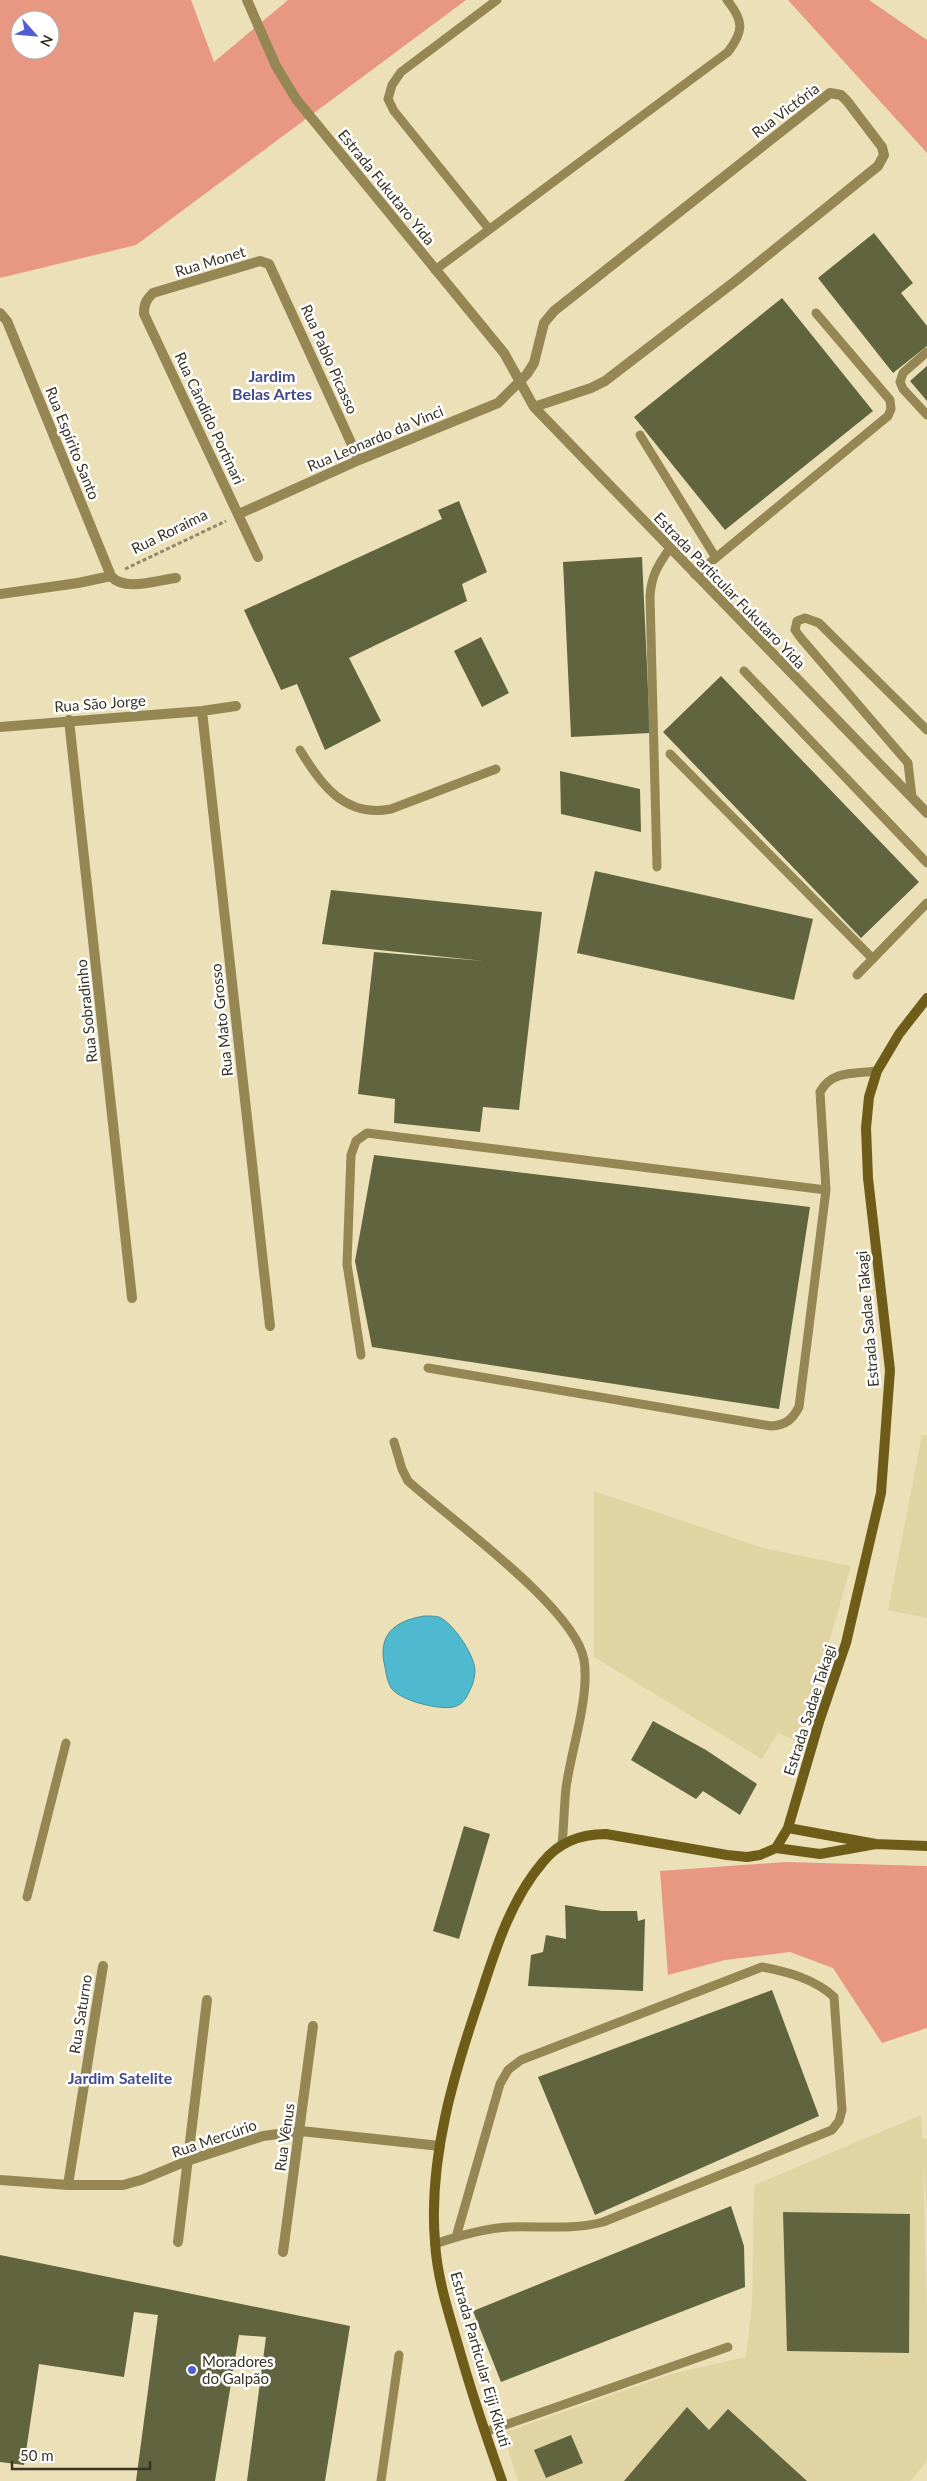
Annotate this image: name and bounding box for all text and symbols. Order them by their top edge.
north arrow [10,10,60,60]
text: N [37,32,57,50]
street label: Rua Victória [748,79,822,141]
street label: Estrada Fukutaro Yida [335,125,439,249]
street label: Rua Monet [173,242,248,280]
street label: Rua Pablo Picasso [298,301,362,417]
street label: Rua Cândido Portinari [171,349,249,487]
district label: Jardim Belas Artes [232,366,312,403]
street label: Rua Espírito Santo [42,384,104,502]
street label: Rua Leonardo da Vinci [304,401,446,475]
street label: Rua Roraima [128,505,210,557]
street label: Estrada Particular Fukutaro Yida [651,508,809,672]
street label: Rua São Jorge [54,691,146,715]
street label: Rua Sobradinho [72,958,100,1064]
street label: Rua Mato Grosso [206,963,236,1077]
street label: Estrada Sadae Takagi [852,1250,882,1388]
street label: Estrada Sadae Takagi [779,1642,839,1778]
street label: Rua Saturno [65,1973,95,2055]
district label: Jardim Satelite [68,2068,173,2087]
street label: Rua Vênus [270,2102,298,2172]
street label: Rua Mercúrio [169,2115,259,2161]
street label: Estrada Particular Eiji Kikuti [447,2269,515,2449]
place label: Moradores do Galpão [202,2352,273,2387]
marker: Moradores do Galpão [186,2364,198,2376]
scale bar [12,2438,150,2470]
text: 50 m [20,2446,54,2464]

